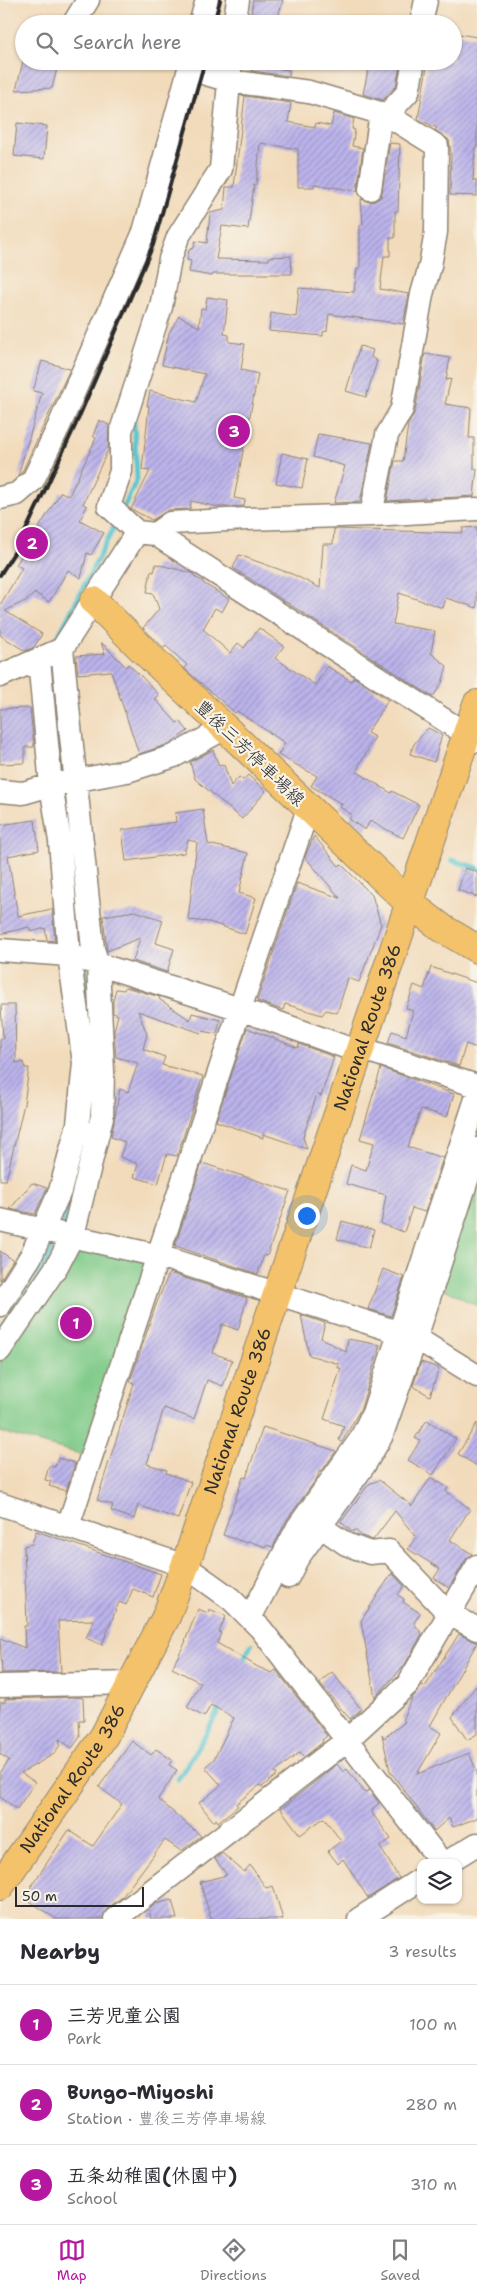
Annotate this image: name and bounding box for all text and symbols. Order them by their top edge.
search box [15,15,462,70]
icon: search [33,29,61,57]
text: Search here [73,30,182,55]
pin: 3 [218,412,250,450]
pin: 2 [16,524,48,562]
street label: 豊後三芳停車場線 [190,694,310,812]
street label: National Route 386 [328,940,407,1114]
your location [294,1203,320,1229]
pin: 1 [60,1304,92,1342]
street label: National Route 386 [198,1324,277,1498]
street label: National Route 386 [14,1699,131,1858]
map controls [417,1859,462,1904]
button: layers [417,1859,462,1904]
scale bar [15,1884,144,1907]
text: 50 m [22,1887,57,1905]
text: Nearby [20,1938,100,1966]
text: 3 results [388,1941,457,1962]
text: 三芳児童公園 [67,2003,181,2028]
text: 1 [32,2014,40,2035]
text: 100 m [409,2014,457,2035]
text: Park [67,2028,101,2049]
text: Bungo-Miyoshi [67,2080,214,2105]
text: 2 [30,2094,42,2115]
text: 280 m [405,2094,457,2115]
text: Station · 豊後三芳停車場線 [67,2108,266,2129]
text: 五条幼稚園(休園中) [67,2163,237,2188]
text: 3 [30,2174,42,2195]
text: 310 m [410,2174,457,2195]
text: School [67,2188,117,2209]
tab: Map [57,2236,87,2284]
tab: Directions [200,2236,267,2284]
tab: Saved [381,2236,420,2284]

